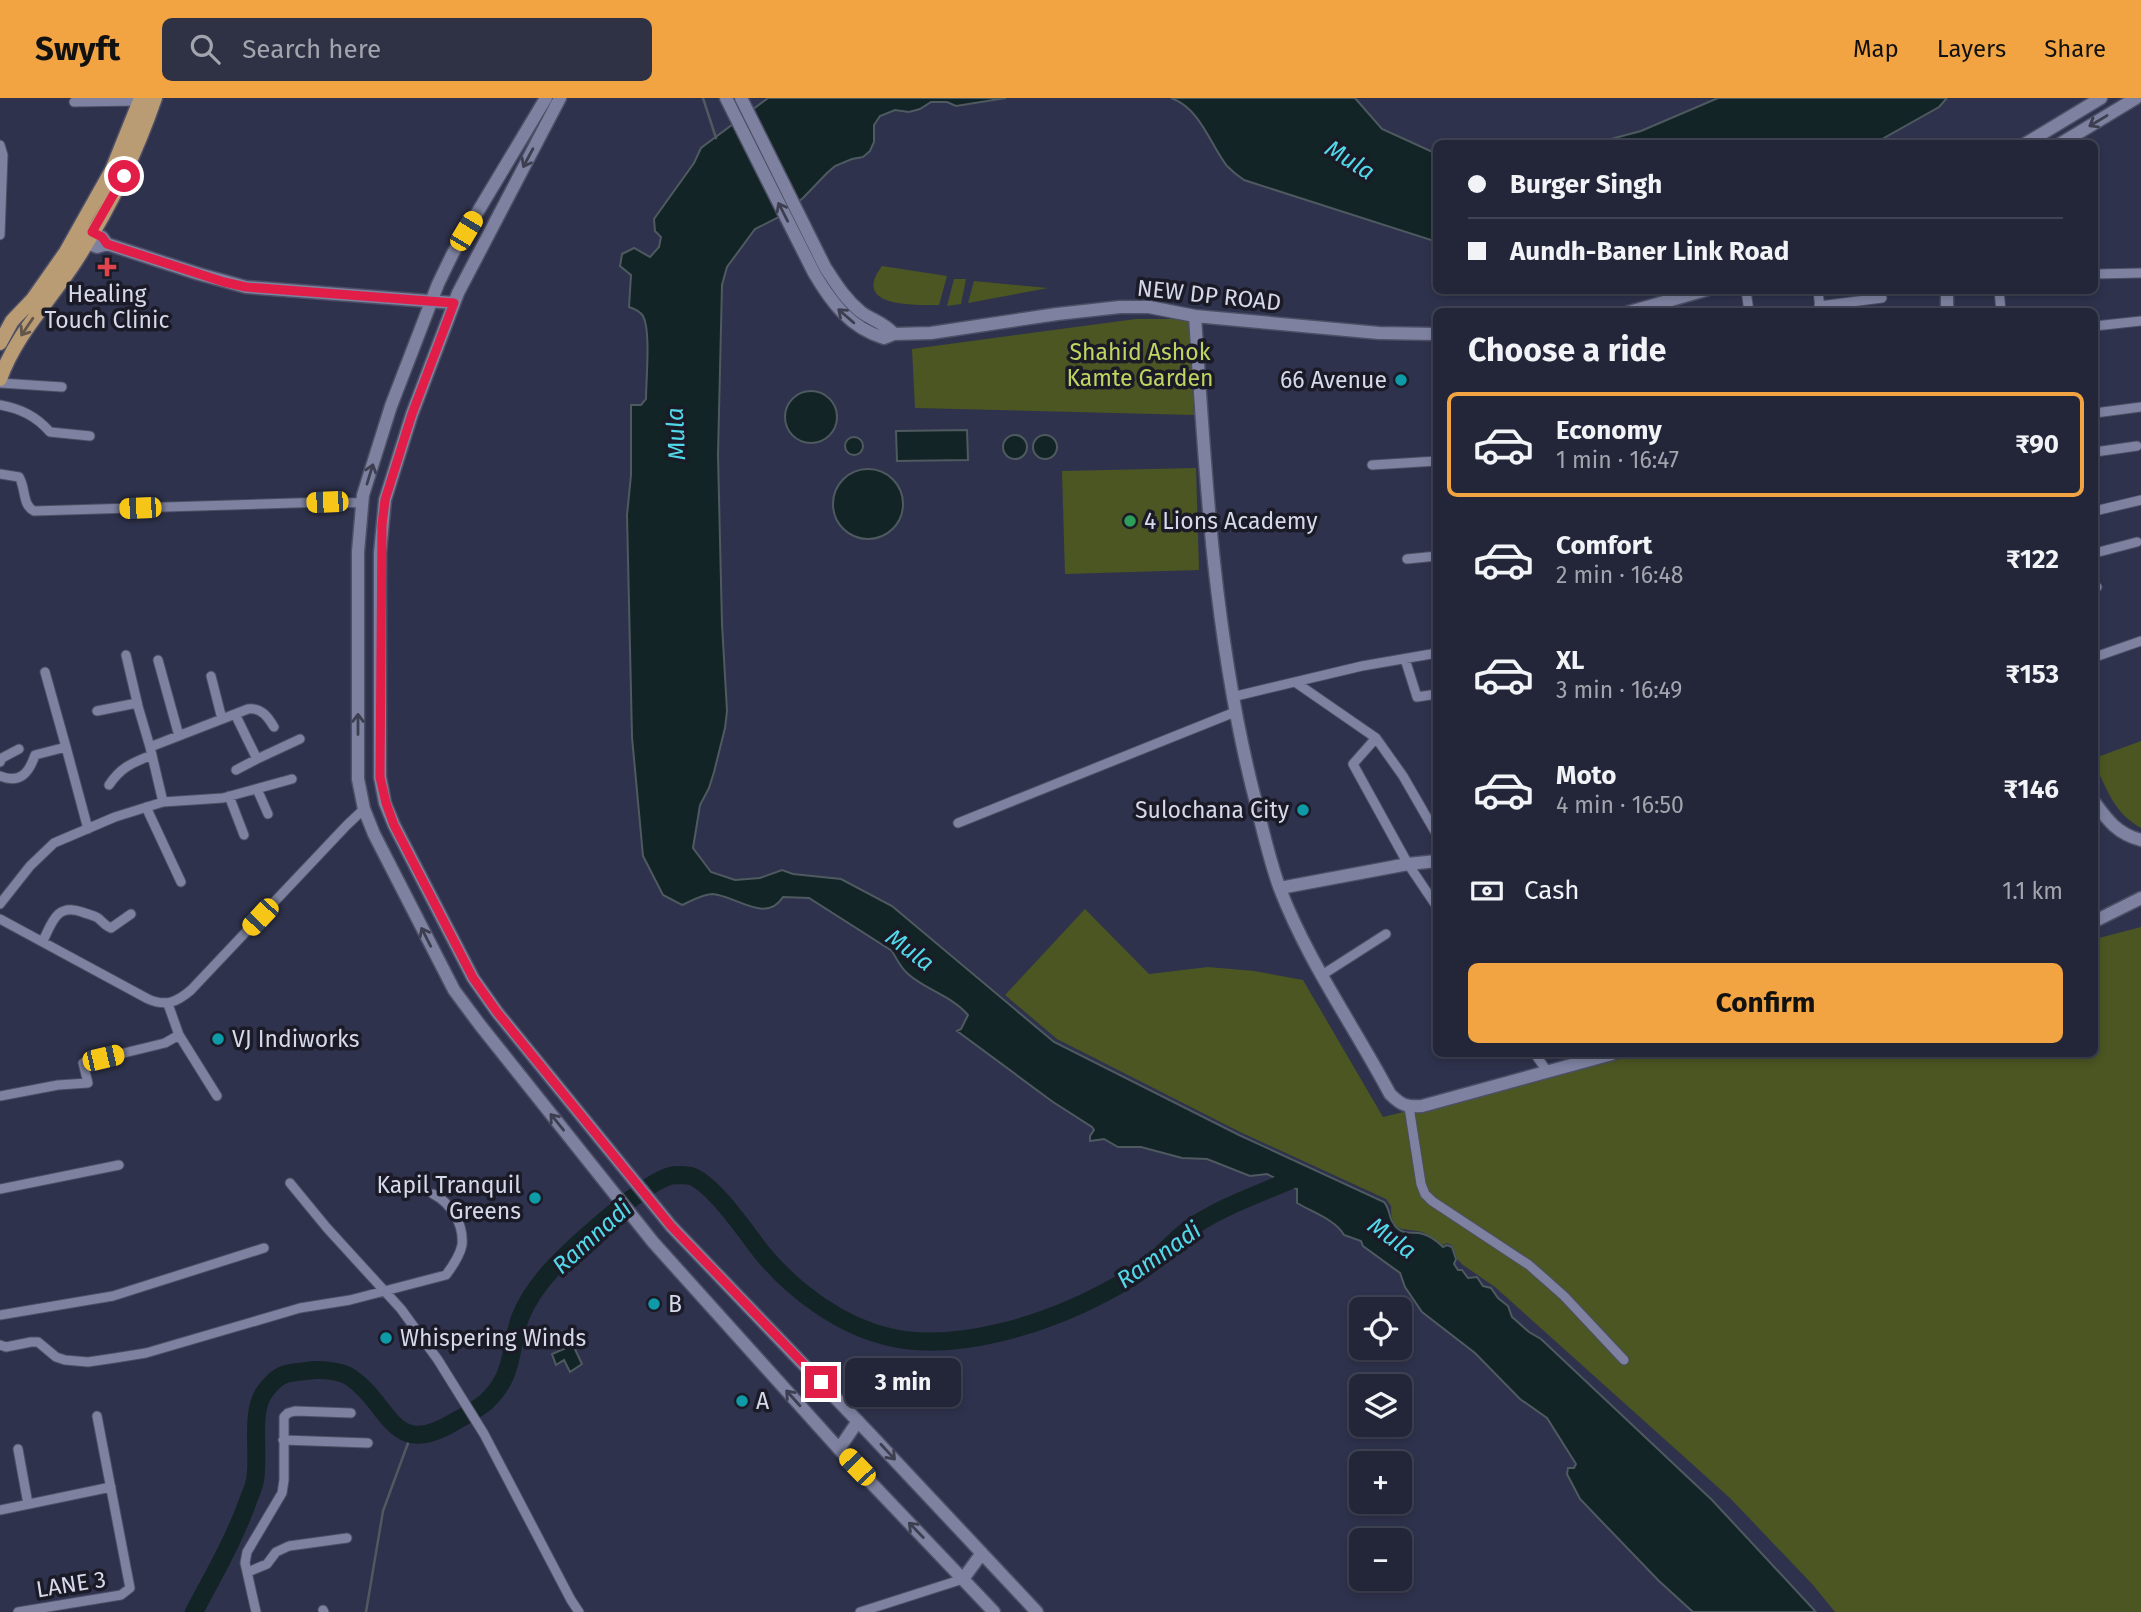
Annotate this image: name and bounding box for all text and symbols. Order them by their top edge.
search box [162,18,652,81]
text: Swyft [35,29,120,69]
icon: search [186,30,224,68]
text: Search here [242,34,381,65]
text: Map [1853,35,1899,63]
text: Layers [1937,35,2006,63]
text: Share [2044,35,2106,63]
one-way arrow [2088,114,2108,128]
water label: Mula [1320,134,1380,186]
one-way arrow [521,147,535,168]
route start [108,160,140,192]
text: Burger Singh [1510,169,1662,200]
one-way arrow [776,202,790,223]
car [447,208,486,254]
text: Aundh-Baner Link Road [1510,236,1789,267]
marker: Healing Touch Clinic [97,257,117,277]
street label: NEW DP ROAD [1136,274,1282,316]
place label: Healing Touch Clinic [45,280,169,334]
one-way arrow [838,308,856,324]
one-way arrow [20,317,34,336]
text: Choose a ride [1468,331,1666,369]
park label: Shahid Ashok Kamte Garden [1066,338,1214,392]
place label: 66 Avenue [1280,366,1387,394]
marker: 66 Avenue [1393,372,1409,388]
water label: Mula [661,407,691,461]
icon: car [1472,413,1535,476]
text: Economy [1556,415,1662,446]
text: ₹90 [2015,429,2059,460]
text: 1 min · 16:47 [1556,446,1679,474]
one-way arrow [365,463,377,485]
car [306,491,349,513]
car [119,497,162,519]
place label: 4 Lions Academy [1144,507,1318,535]
marker: 4 Lions Academy [1122,513,1138,529]
icon: car [1472,528,1535,591]
text: Comfort [1556,530,1652,561]
text: ₹122 [2006,544,2059,575]
text: 2 min · 16:48 [1556,561,1683,589]
icon: car [1472,643,1535,706]
text: XL [1556,645,1584,676]
text: ₹153 [2006,659,2059,690]
text: 3 min · 16:49 [1556,676,1682,704]
one-way arrow [351,713,365,736]
icon: car [1472,758,1535,821]
text: Moto [1556,760,1616,791]
text: ₹146 [2003,774,2059,805]
text: 4 min · 16:50 [1556,791,1684,819]
place label: Sulochana City [1135,796,1290,824]
marker: Sulochana City [1295,802,1311,818]
icon: cash [1468,872,1506,910]
text: Cash [1524,875,1580,906]
text: 1.1 km [2002,877,2063,905]
car [238,894,283,940]
water label: Mula [880,923,940,977]
one-way arrow [418,927,432,948]
button: Confirm [1468,963,2063,1043]
place label: VJ Indiworks [232,1025,360,1053]
marker: VJ Indiworks [210,1031,226,1047]
car [81,1043,126,1073]
one-way arrow [550,1113,565,1132]
place label: Kapil Tranquil Greens [376,1171,521,1225]
marker: Kapil Tranquil Greens [527,1190,543,1206]
water label: Ramnadi [547,1194,637,1280]
water label: Mula [1362,1211,1422,1265]
water label: Ramnadi [1111,1216,1207,1294]
place label: B [668,1290,682,1318]
marker: B [646,1296,662,1312]
map controls [1349,1297,1412,1591]
button: locate [1349,1297,1412,1360]
place label: Whispering Winds [400,1324,586,1352]
marker: Whispering Winds [378,1330,394,1346]
callout: 3 min [846,1358,961,1406]
route end [805,1366,837,1398]
text: 3 min [875,1368,931,1396]
button: layers [1349,1374,1412,1437]
place label: A [756,1387,770,1415]
one-way arrow [785,1389,801,1407]
marker: A [734,1393,750,1409]
one-way arrow [879,1443,896,1460]
car [835,1445,880,1489]
button: + [1349,1451,1412,1514]
one-way arrow [908,1522,925,1539]
button: − [1349,1528,1412,1591]
street label: LANE 3 [34,1565,108,1603]

